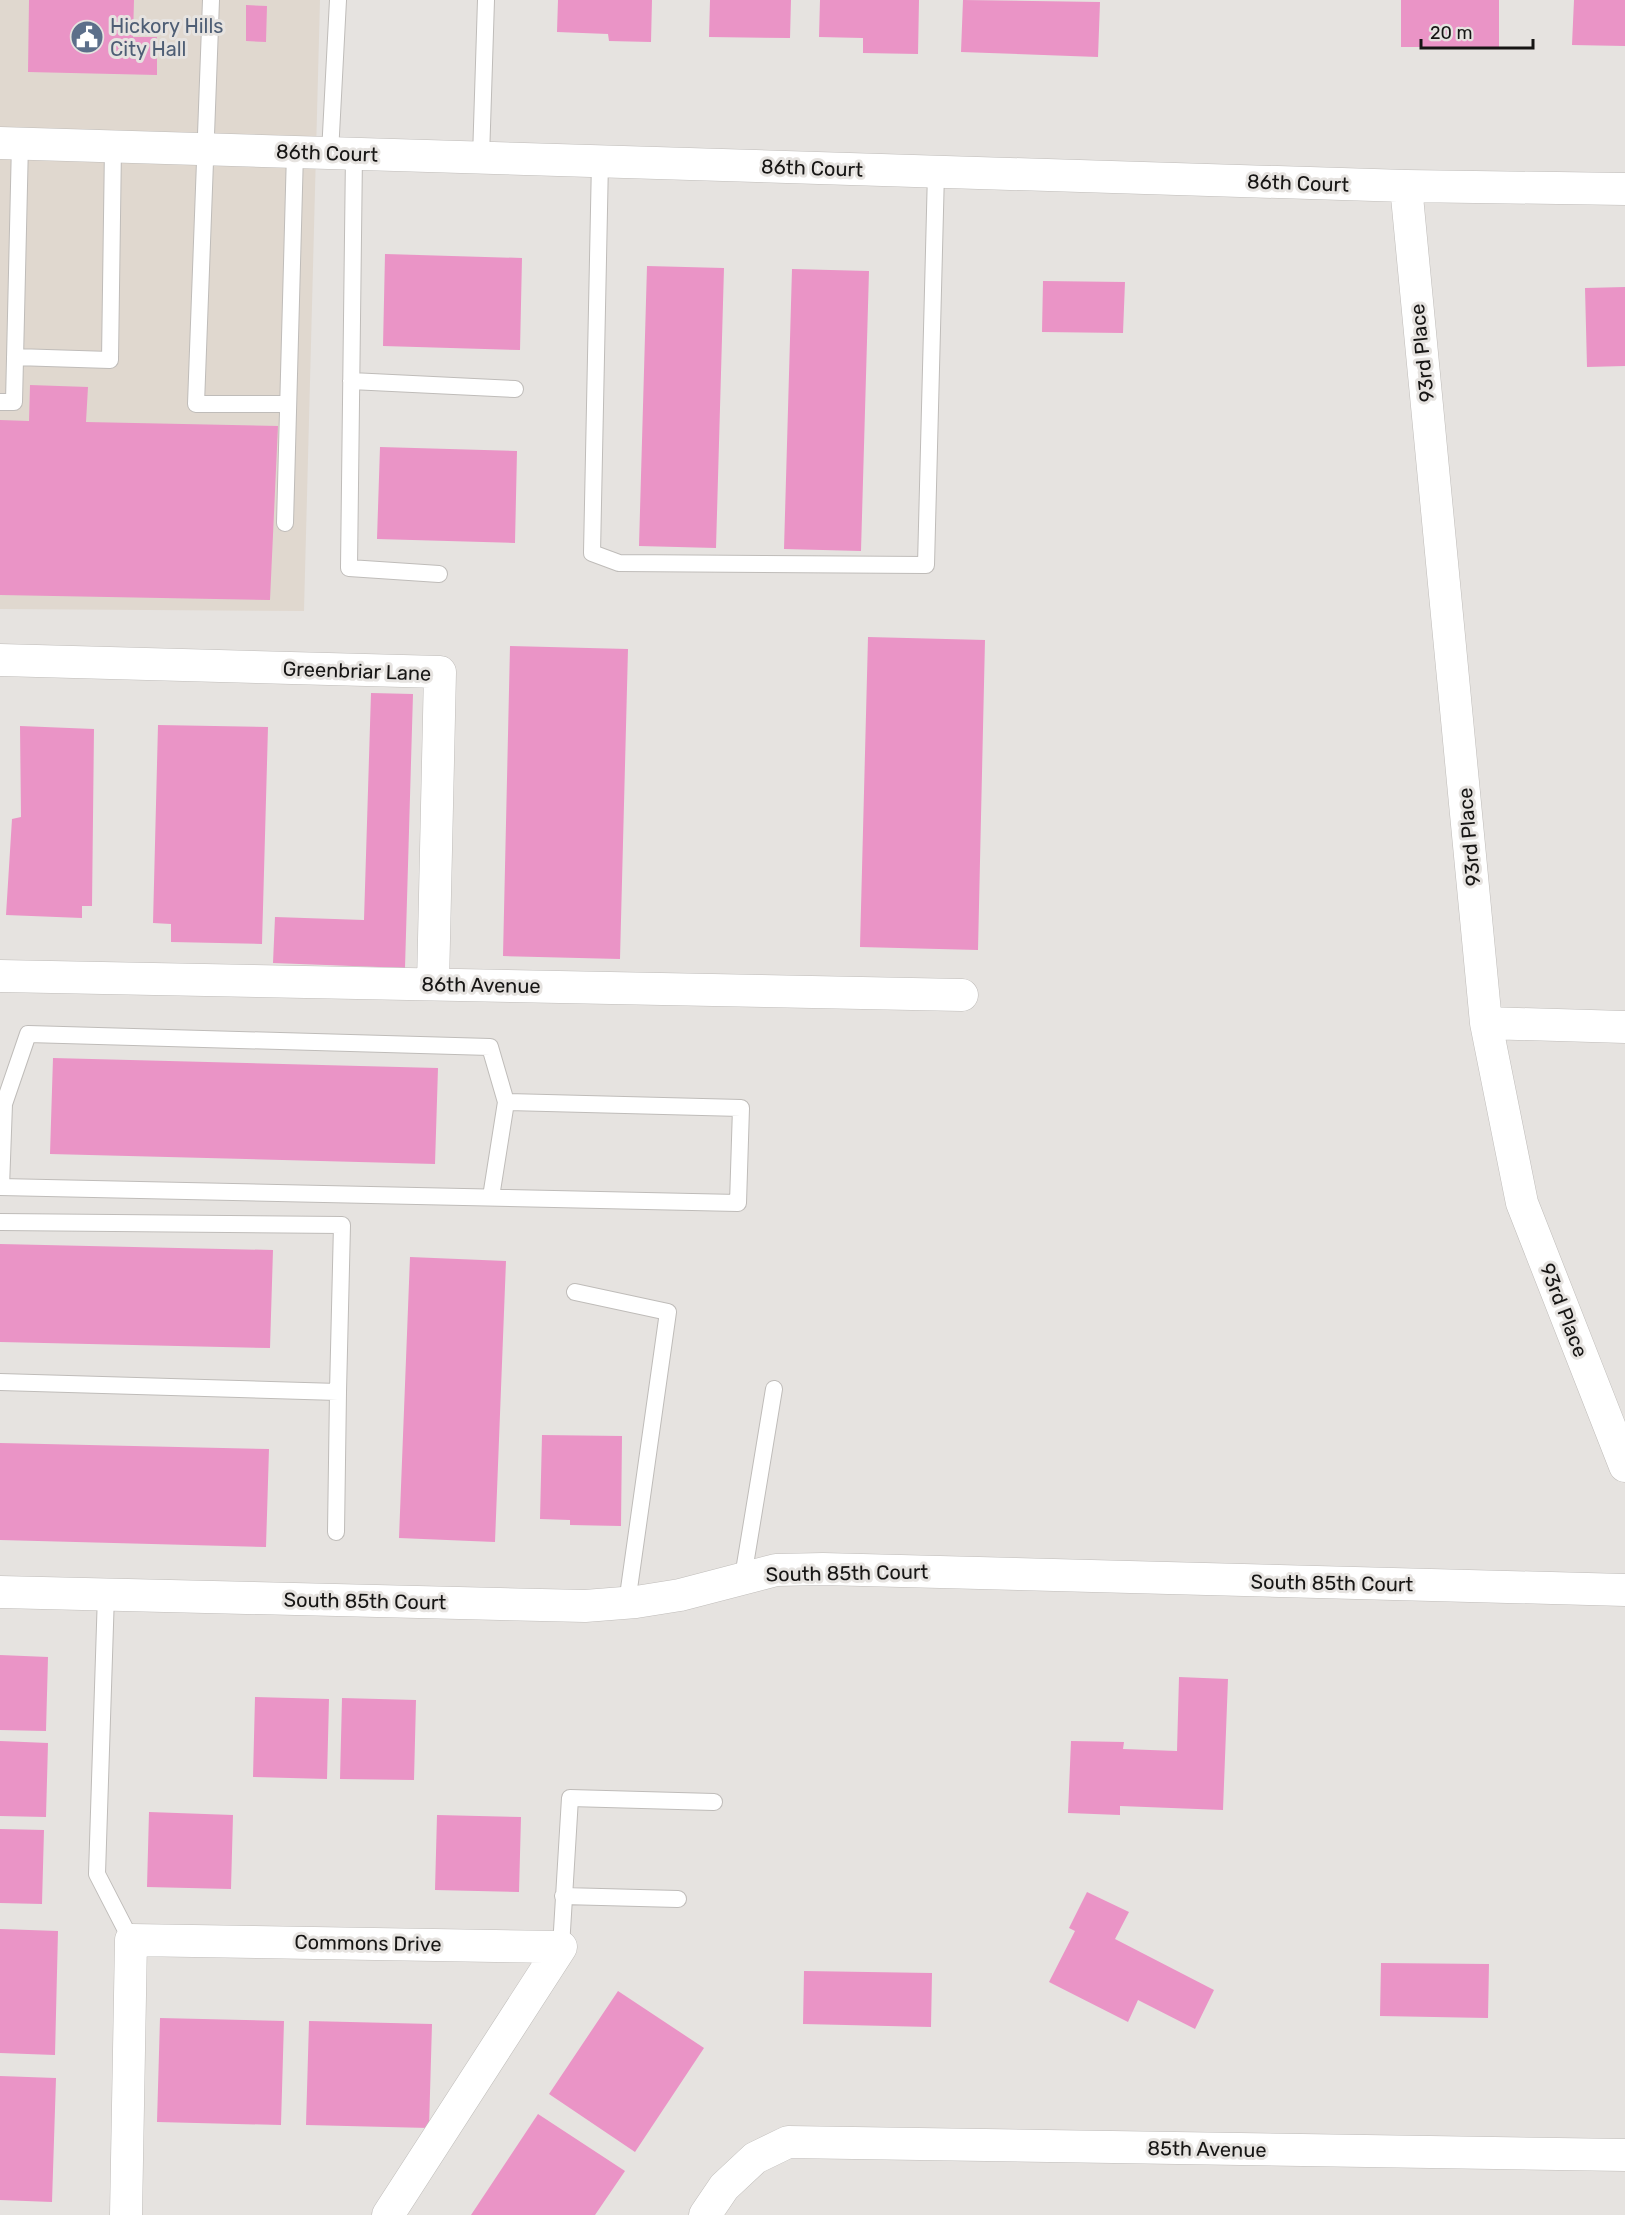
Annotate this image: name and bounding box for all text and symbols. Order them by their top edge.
scale bar [1421,12,1534,50]
place label: Hickory Hills City Hall [110,14,224,61]
public building icon: Hickory Hills City Hall [69,19,105,55]
text: 20 m [1430,22,1472,44]
street label: 86th Court [276,139,379,167]
street label: 86th Court [761,154,864,182]
street label: 86th Court [1247,169,1350,197]
street label: 93rd Place [1405,303,1439,403]
street label: Greenbriar Lane [282,656,432,686]
street label: 93rd Place [1453,787,1485,887]
street label: 86th Avenue [421,972,541,998]
street label: 93rd Place [1535,1260,1593,1360]
street label: South 85th Court [765,1560,929,1586]
street label: South 85th Court [1250,1570,1414,1596]
street label: South 85th Court [283,1588,447,1614]
street label: Commons Drive [294,1930,442,1956]
street label: 85th Avenue [1147,2136,1267,2162]

